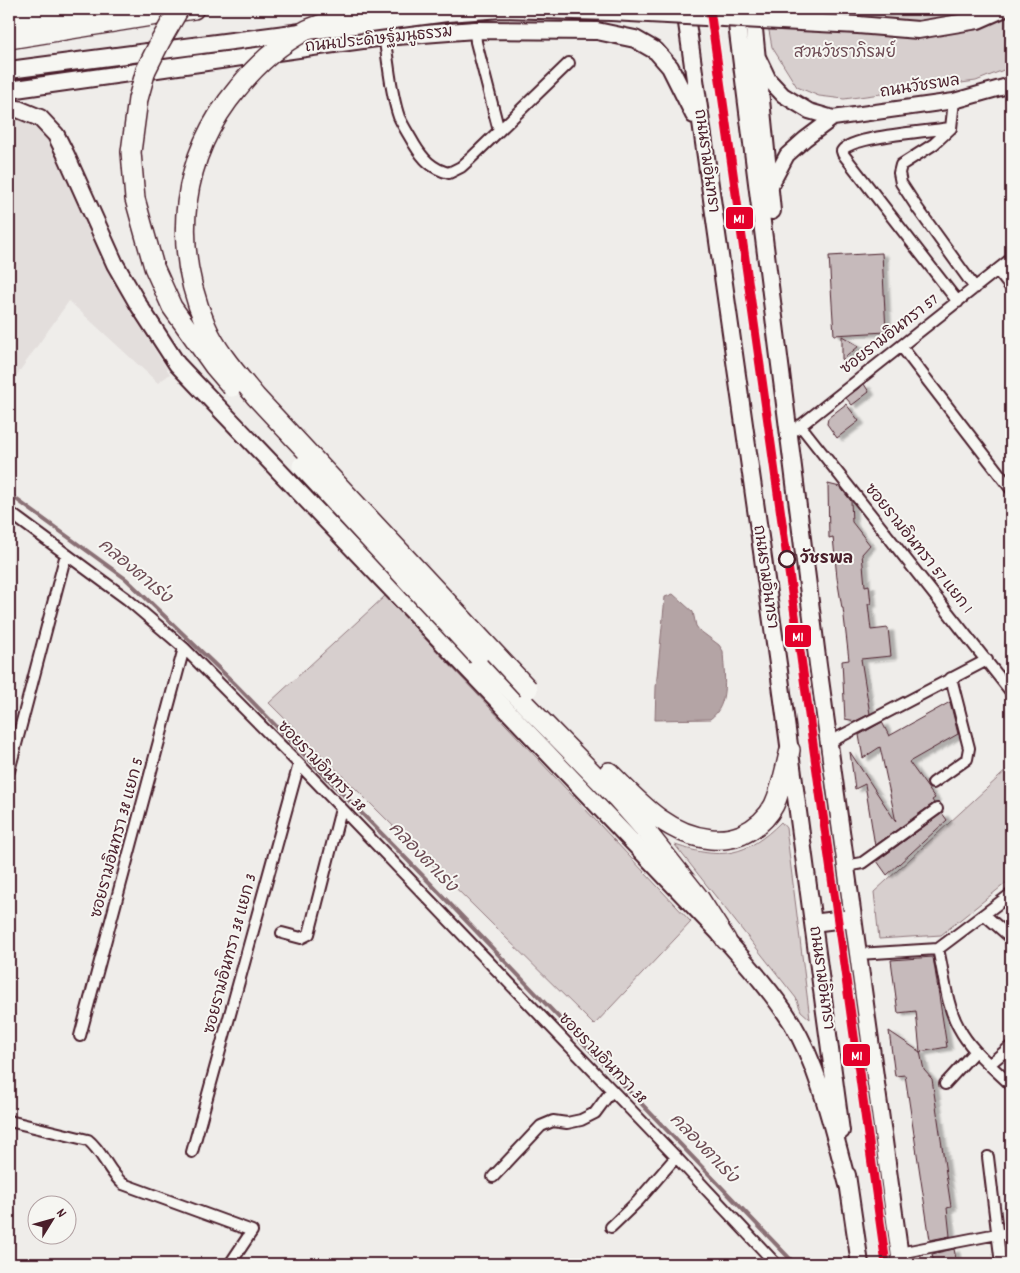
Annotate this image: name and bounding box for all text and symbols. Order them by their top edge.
street label: ถนนประดิษฐ์มนูธรรม [304,19,454,59]
park label: สวนวัชราภิรมย์ [794,40,896,65]
street label: ถนนวัชรพล [878,68,962,105]
street label: ถนนรามอินทรา [687,108,726,214]
line badge: M1 [725,206,754,230]
text: M1 [733,210,745,230]
street label: ซอยรามอินทรา 57 [835,288,944,381]
street label: ซอยรามอินทรา 57 แยก 1 [858,478,978,619]
street label: ถนนรามอินทรา [746,524,785,630]
water label: คลองตาเร่ง [92,532,179,611]
place label: วัชรพล [800,548,853,571]
marker: วัชรพล [778,550,796,568]
line badge: M1 [784,624,812,648]
text: M1 [792,628,804,648]
street label: ซอยรามอินทรา 38 [271,715,372,818]
street label: ซอยรามอินทรา 38 แยก 5 [85,755,150,921]
water label: คลองตาเร่ง [382,816,464,900]
street label: ซอยรามอินทรา 38 แยก 3 [198,871,263,1037]
street label: ถนนรามอินทรา [802,925,841,1031]
street label: ซอยรามอินทรา 38 [552,1007,653,1110]
line badge: M1 [842,1043,871,1067]
text: M1 [851,1047,863,1067]
water label: คลองตาเร่ง [663,1107,745,1191]
north arrow [28,1196,78,1246]
text: N [51,1205,71,1222]

